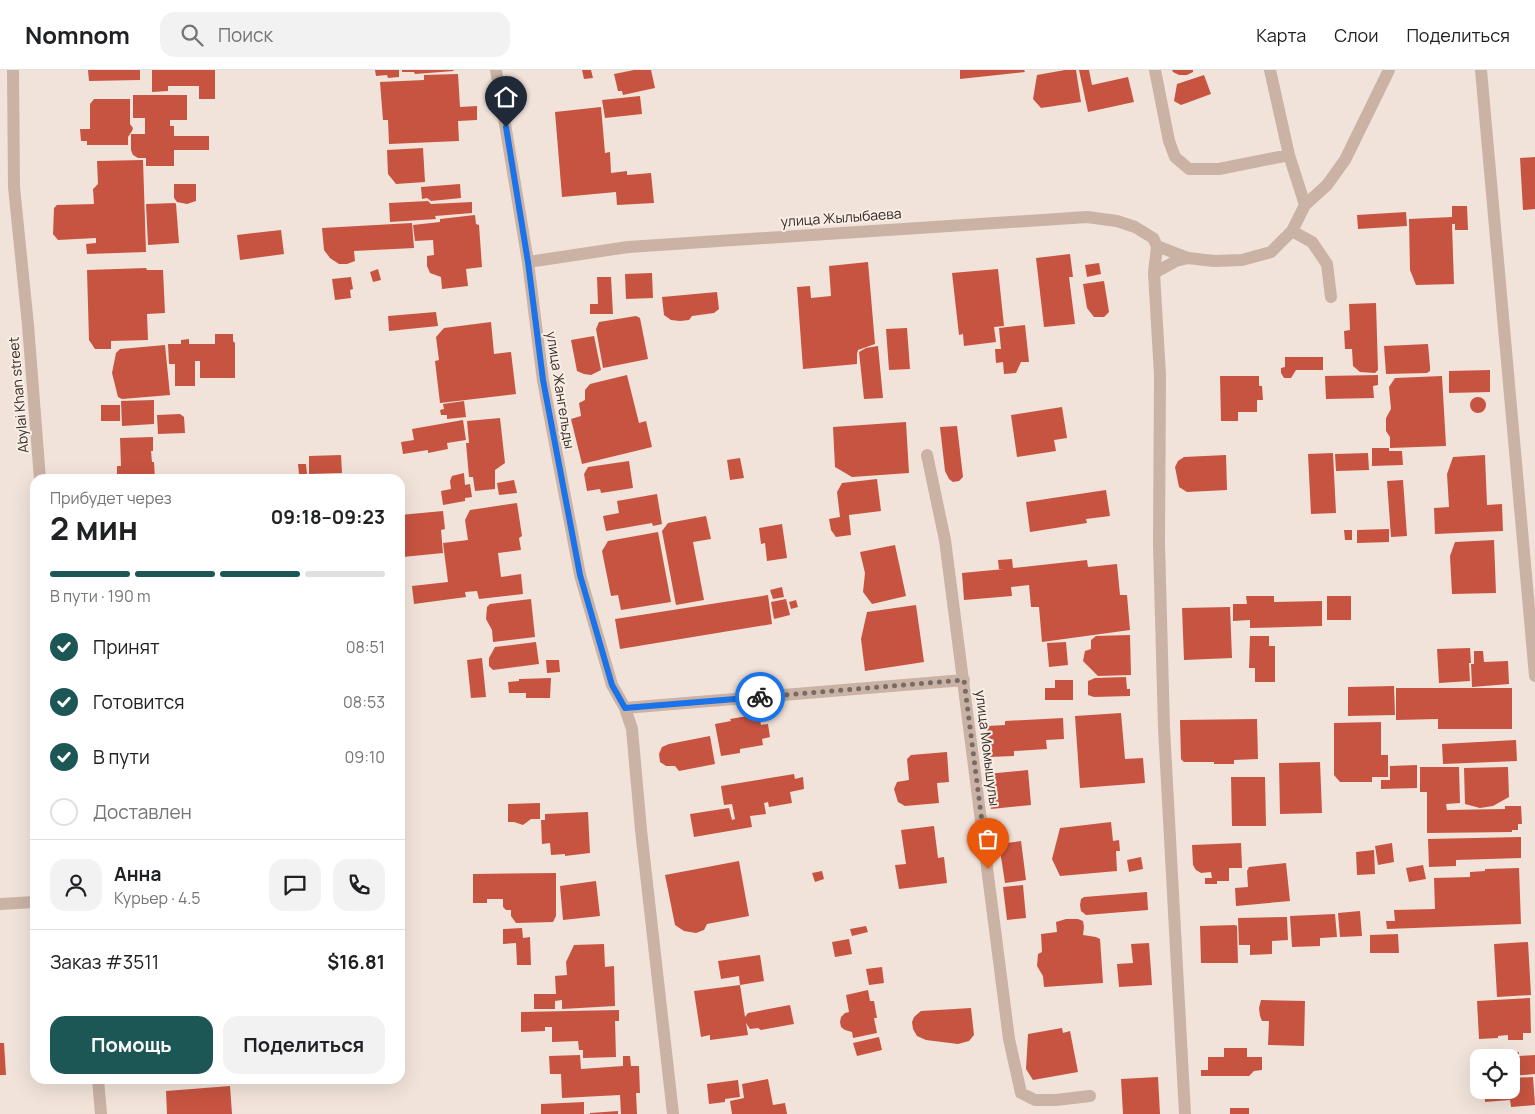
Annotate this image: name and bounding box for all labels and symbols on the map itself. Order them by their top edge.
pin [485,76,527,127]
street label: улица Жылыбаева [780,203,902,231]
street label: улица Жангельды [542,330,580,450]
street label: Abylai Khan street [3,336,33,454]
courier [735,672,785,722]
street label: улица Момышулы [971,689,1005,807]
pin [967,818,1009,869]

